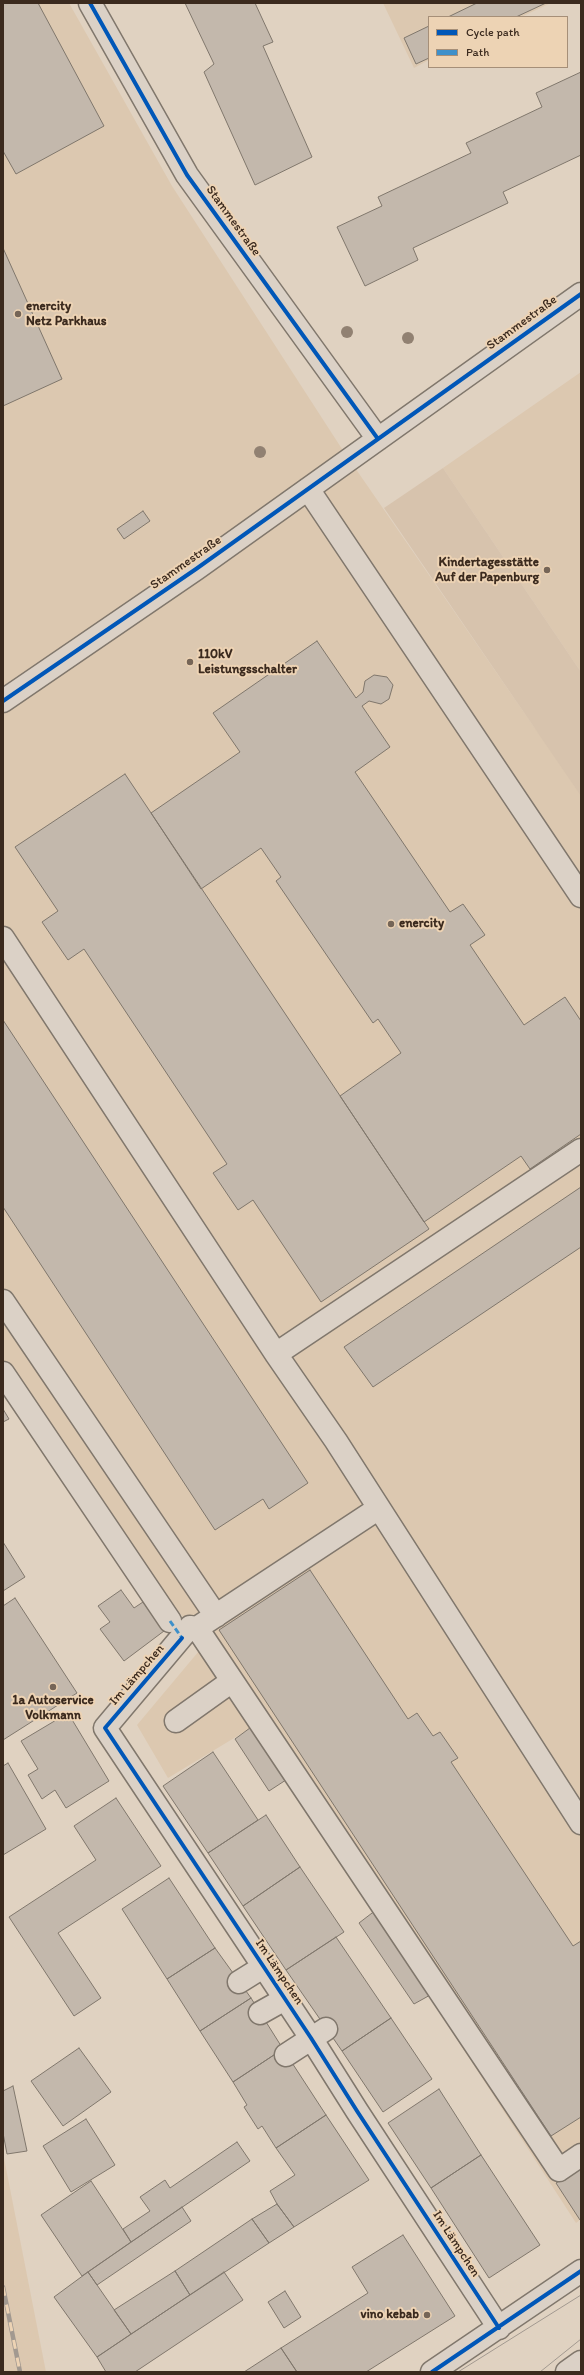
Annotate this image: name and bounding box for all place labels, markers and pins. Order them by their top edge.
place label: enercity Netz Parkhaus [26,299,107,330]
marker: enercity Netz Parkhaus [13,309,23,319]
place label: Kindertagesstätte Auf der Papenburg [435,555,539,586]
marker: Kindertagesstätte Auf der Papenburg [542,565,552,575]
place label: 110kV Leistungsschalter [198,647,297,678]
marker: 110kV Leistungsschalter [185,657,195,667]
place label: enercity [399,916,444,932]
marker: enercity [386,919,396,929]
marker: 1a Autoservice Volkmann [48,1682,58,1692]
place label: 1a Autoservice Volkmann [12,1693,94,1724]
place label: vino kebab [360,2307,419,2323]
marker: vino kebab [422,2310,432,2320]

